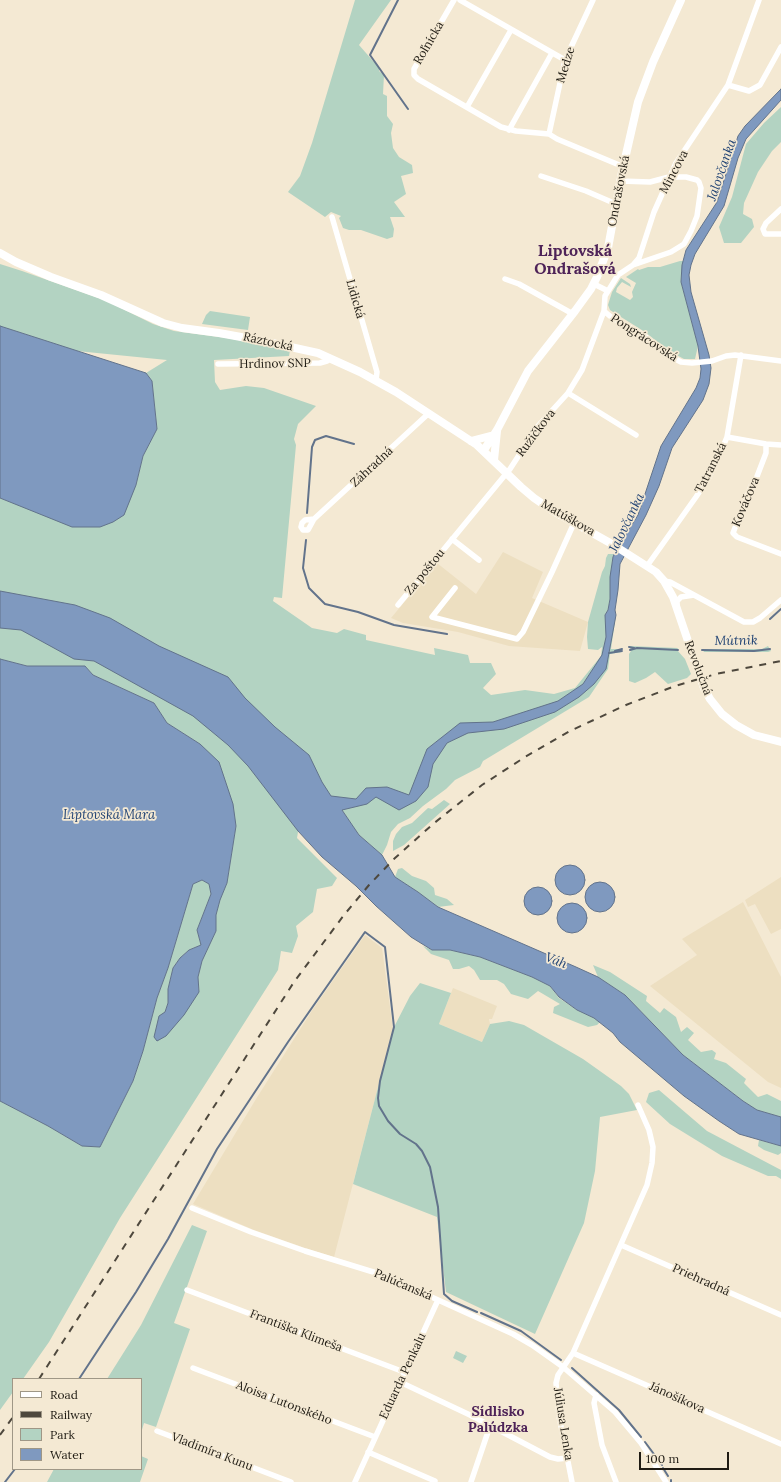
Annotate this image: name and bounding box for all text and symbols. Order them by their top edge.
street label: Roľnícka [411,19,447,67]
street label: Medze [554,45,578,85]
water label: Jalovčanka [704,137,740,203]
street label: Mincova [657,148,691,196]
street label: Ondrašovská [605,154,633,228]
district label: Liptovská Ondrašová [534,241,616,279]
street label: Lidická [343,278,367,320]
street label: Pongrácovská [608,311,680,365]
street label: Ráztocká [242,330,294,354]
street label: Hrdinov SNP [239,356,311,372]
street label: Ružičkova [513,406,559,460]
street label: Tatranská [692,440,730,496]
street label: Záhradná [348,444,396,490]
street label: Kováčova [729,475,763,529]
water label: Jalovčanka [606,491,648,555]
street label: Matúškova [538,497,598,539]
street label: Za poštou [402,546,448,598]
water label: Mútnik [714,633,758,649]
street label: Revolučná [681,639,715,697]
water label: Liptovská Mara [63,807,155,823]
water label: Váh [543,950,569,972]
street label: Priehradná [670,1261,732,1299]
street label: Palúčanská [372,1266,434,1304]
street label: Františka Klimeša [248,1307,344,1355]
street label: Eduarda Penkalu [377,1331,429,1421]
legend [12,1378,142,1470]
street label: Aloisa Lutonského [234,1378,334,1428]
street label: Jánošíkova [647,1379,707,1417]
street label: Júliusa Lenka [550,1386,576,1462]
text: Road [50,1387,78,1402]
district label: Sídlisko Palúdzka [468,1404,528,1436]
text: Railway [50,1407,92,1422]
text: Park [50,1427,75,1442]
street label: Vladimíra Kunu [169,1430,255,1474]
scale bar [641,1444,731,1470]
text: Water [50,1447,84,1462]
text: 100 m [646,1451,679,1466]

